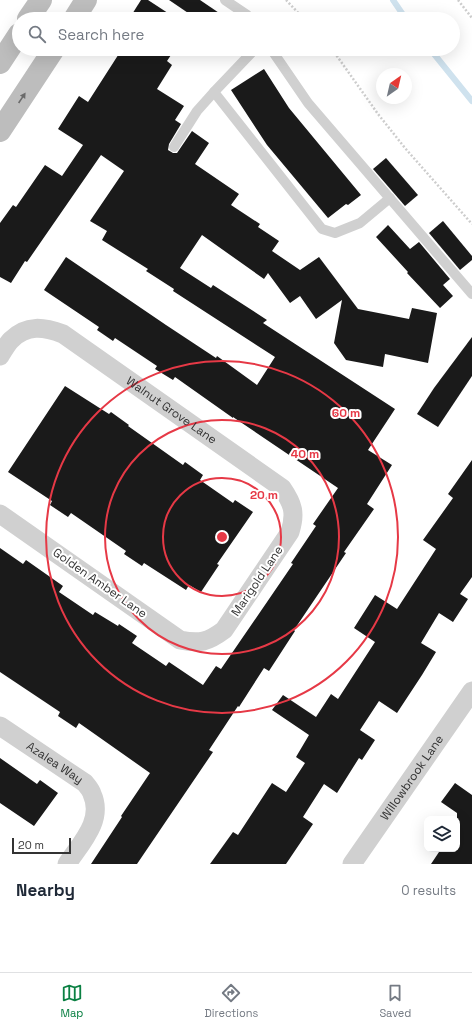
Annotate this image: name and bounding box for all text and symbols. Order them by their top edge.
search box [12,12,460,56]
icon: search [26,23,48,45]
text: Search here [58,25,144,44]
north arrow [376,68,412,104]
one-way arrow [18,92,25,104]
street label: Walnut Grove Lane [123,373,220,448]
text: 60 m [332,405,360,421]
text: 40 m [291,446,319,462]
text: 20 m [250,487,278,503]
centre of rings [215,530,229,544]
street label: Marigold Lane [228,543,286,619]
street label: Golden Amber Lane [50,544,150,622]
street label: Willowbrook Lane [377,732,447,824]
street label: Azalea Way [23,738,86,788]
map controls [424,816,460,852]
button: layers [424,816,460,852]
scale bar [12,836,71,855]
text: 20 m [18,838,44,852]
text: Nearby [16,879,75,901]
text: 0 results [401,882,456,899]
tab: Map [61,982,83,1020]
tab: Directions [204,982,258,1020]
tab: Saved [379,982,411,1020]

